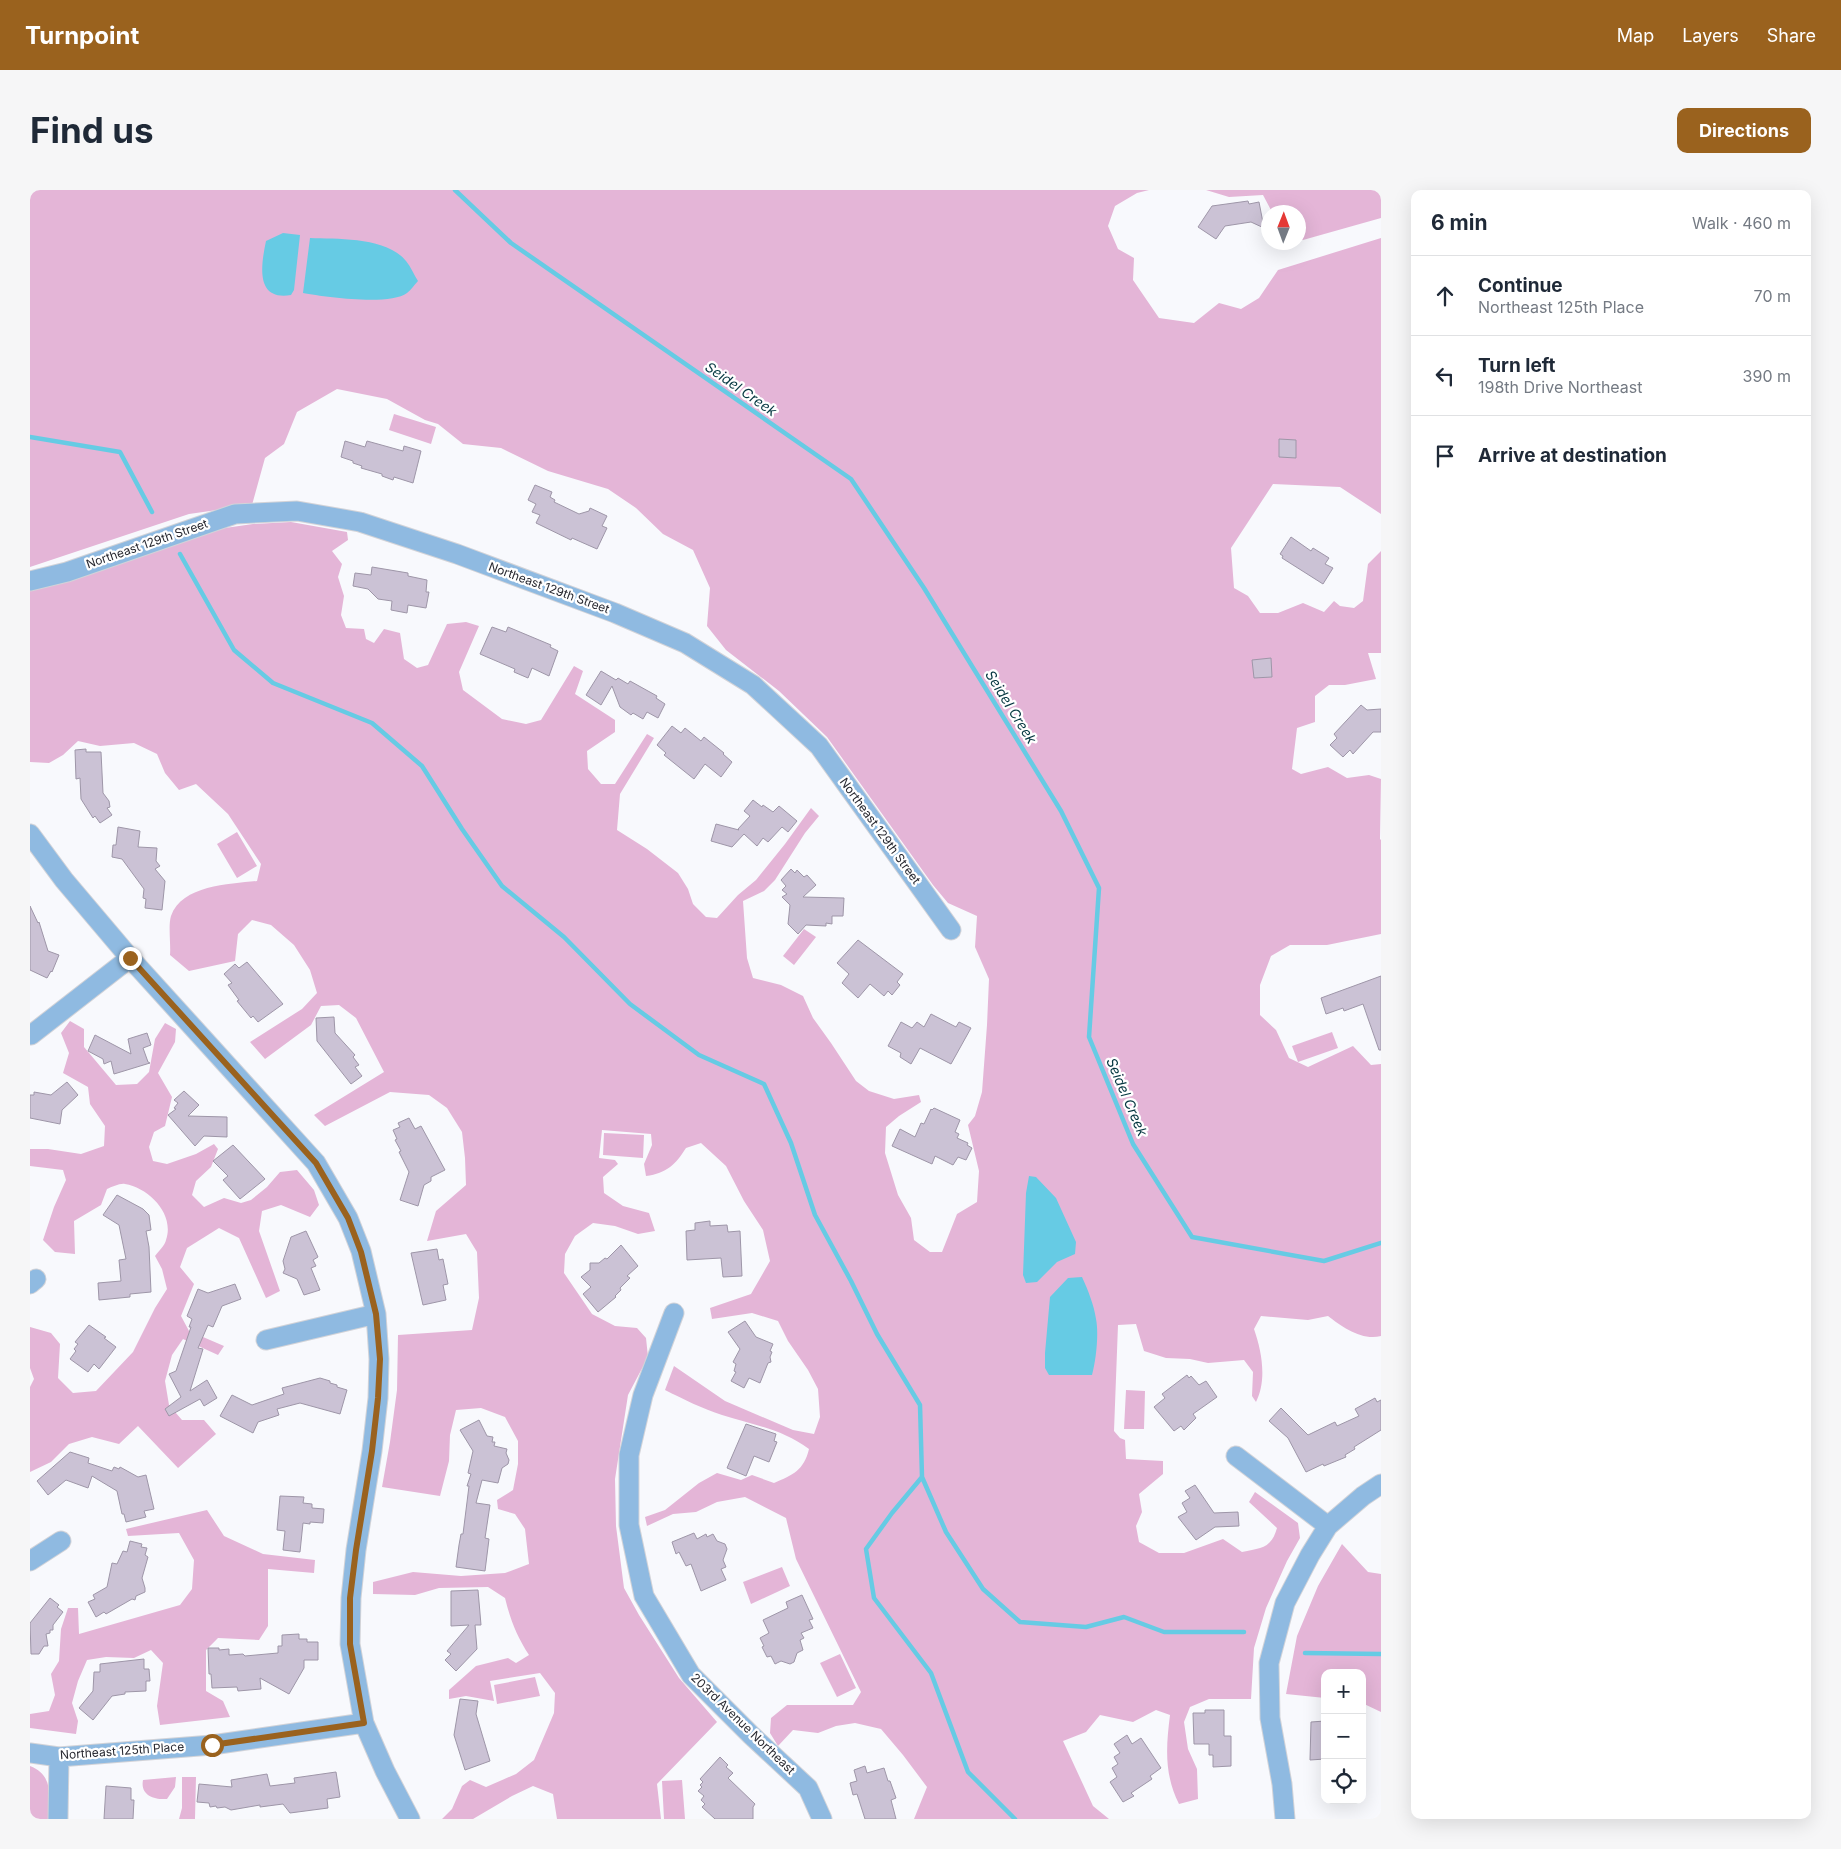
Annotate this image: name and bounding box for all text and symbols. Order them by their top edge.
text: Turnpoint [25,21,139,50]
text: Map [1617,25,1654,46]
text: Layers [1682,25,1739,46]
text: Share [1767,25,1816,46]
button: Directions [1677,108,1811,153]
text: Find us [30,109,154,151]
north arrow [1261,205,1306,250]
text: 6 min [1431,210,1488,235]
text: Walk · 460 m [1692,213,1791,233]
text: Continue [1478,274,1563,297]
icon: ahead [1431,282,1459,310]
text: 70 m [1754,286,1791,306]
text: Northeast 125th Place [1478,297,1644,317]
text: Turn left [1478,354,1556,377]
water label: Seidel Creek [702,358,781,420]
icon: left [1431,362,1459,390]
text: 390 m [1743,366,1791,386]
text: 198th Drive Northeast [1478,377,1643,397]
icon: arrive [1431,442,1459,470]
text: Arrive at destination [1478,444,1667,467]
street label: Northeast 129th Street [84,516,210,571]
street label: Northeast 129th Street [487,559,612,616]
water label: Seidel Creek [982,667,1041,747]
street label: Northeast 129th Street [837,775,924,887]
route end [119,947,142,970]
water label: Seidel Creek [1103,1055,1152,1139]
map controls [1321,1669,1366,1804]
button: + [1321,1669,1366,1714]
street label: 203rd Avenue Northeast [688,1670,799,1777]
button: − [1321,1714,1366,1759]
route start [201,1734,224,1757]
street label: Northeast 125th Place [59,1739,185,1762]
button: locate [1321,1759,1366,1804]

